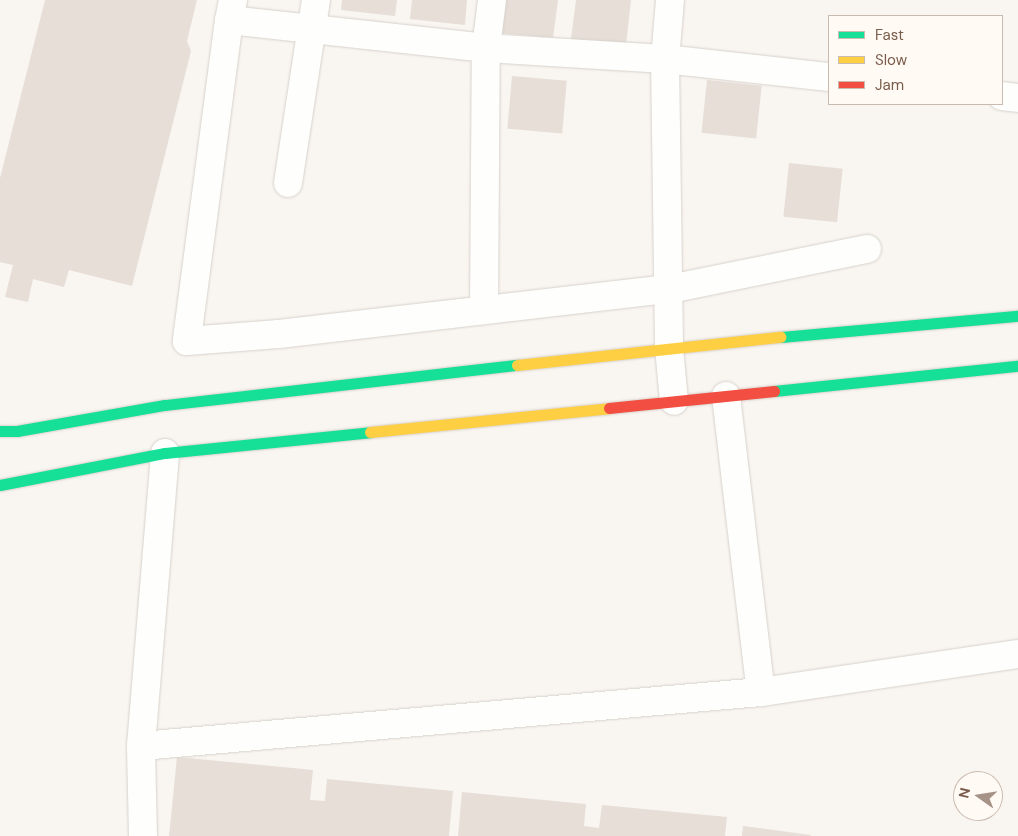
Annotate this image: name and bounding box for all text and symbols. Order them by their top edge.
legend [828,15,1003,105]
text: Fast [875,25,904,45]
text: Slow [875,50,907,70]
text: Jam [875,75,904,95]
north arrow [953,771,1003,821]
text: N [954,786,974,800]

